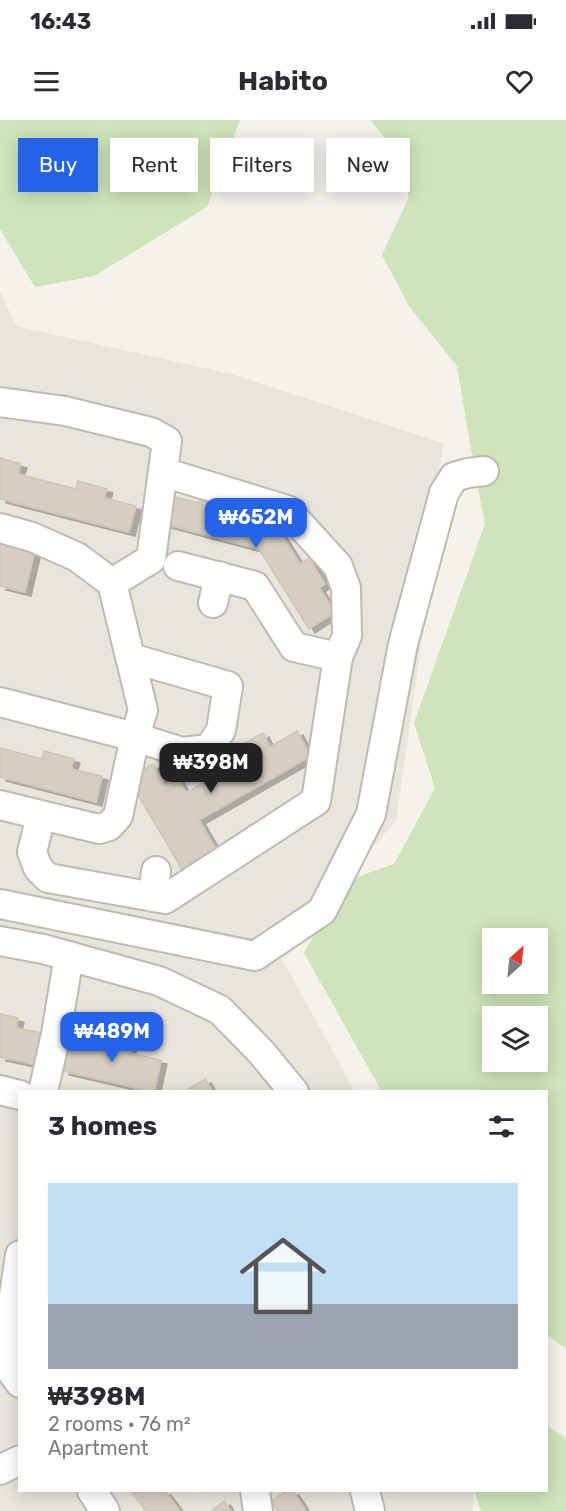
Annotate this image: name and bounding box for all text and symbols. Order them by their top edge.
text: 16:43 [30,8,91,35]
icon: menu [30,65,63,98]
text: Habito [238,65,328,97]
icon: heart [503,65,536,98]
chip: Buy [18,138,98,192]
chip: Rent [110,138,198,192]
chip: Filters [210,138,314,192]
chip: New [326,138,410,192]
pin: ₩652M [214,498,298,549]
text: ₩652M [219,505,293,529]
pin: ₩398M [169,743,253,794]
text: ₩398M [174,750,248,774]
north arrow [482,928,548,994]
map controls [482,928,548,1072]
button: layers [482,1006,548,1072]
pin: ₩489M [70,1012,154,1063]
text: ₩489M [74,1019,150,1043]
icon: filters [485,1110,518,1143]
text: 3 homes [48,1111,157,1142]
icon: home [229,1222,337,1330]
text: ₩398M [48,1381,145,1412]
text: 2 rooms · 76 m² [48,1412,191,1436]
text: Apartment [48,1436,149,1460]

